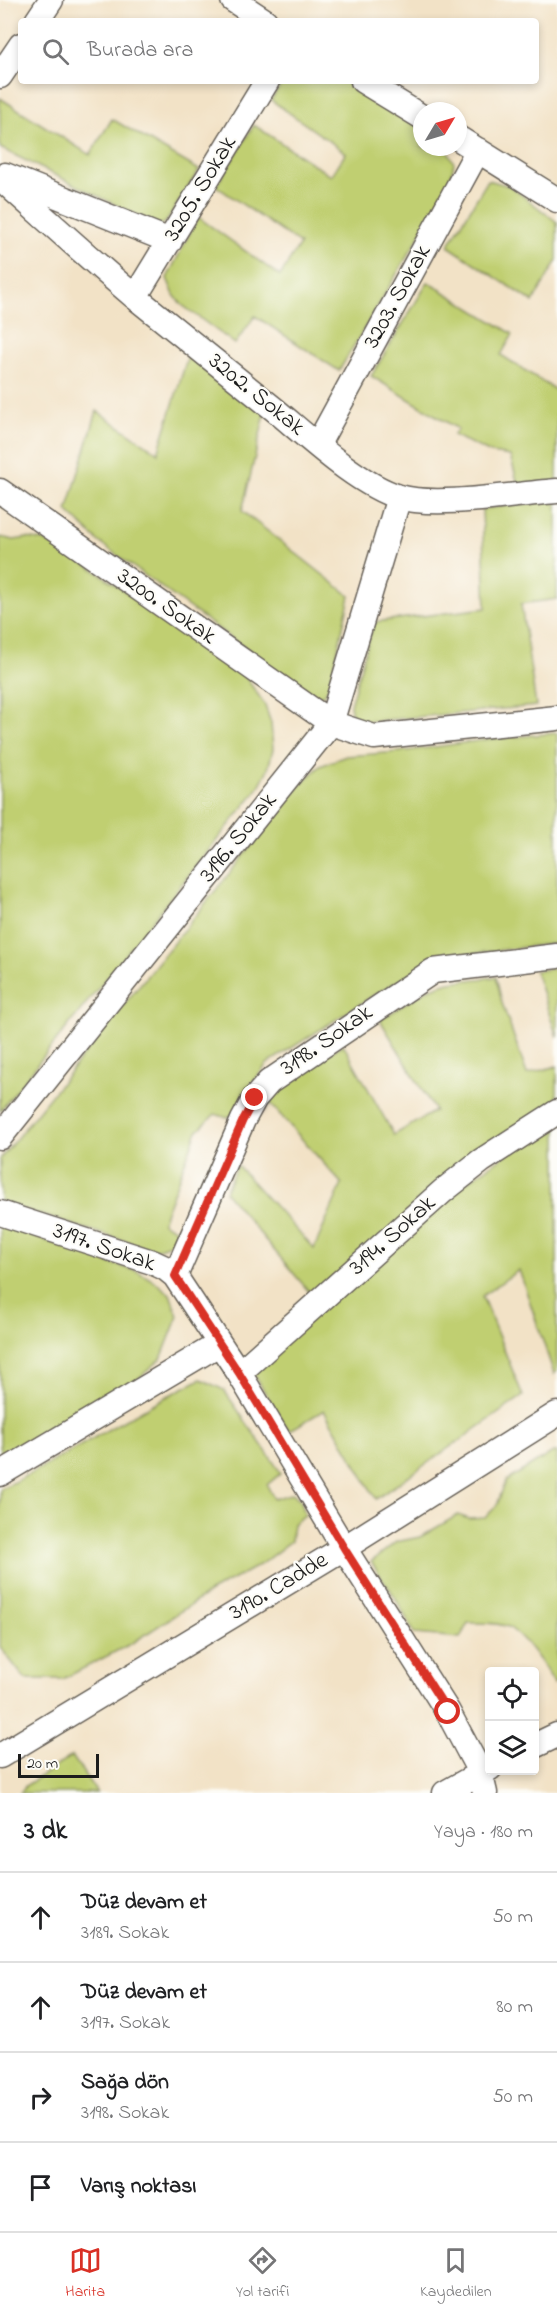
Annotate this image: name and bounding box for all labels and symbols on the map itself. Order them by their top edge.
north arrow [413,102,467,156]
street label: 3205. Sokak [156,129,247,249]
street label: 3203. Sokak [355,238,441,355]
street label: 3202. Sokak [200,345,313,445]
street label: 3200. Sokak [109,560,223,654]
street label: 3196. Sokak [192,785,287,891]
street label: 3198. Sokak [274,996,381,1086]
route end [241,1084,267,1110]
street label: 3194. Sokak [342,1187,445,1285]
street label: 3197. Sokak [48,1214,161,1282]
street label: 3190. Cadde [223,1544,335,1630]
route start [434,1698,460,1724]
scale bar [18,1751,99,1778]

